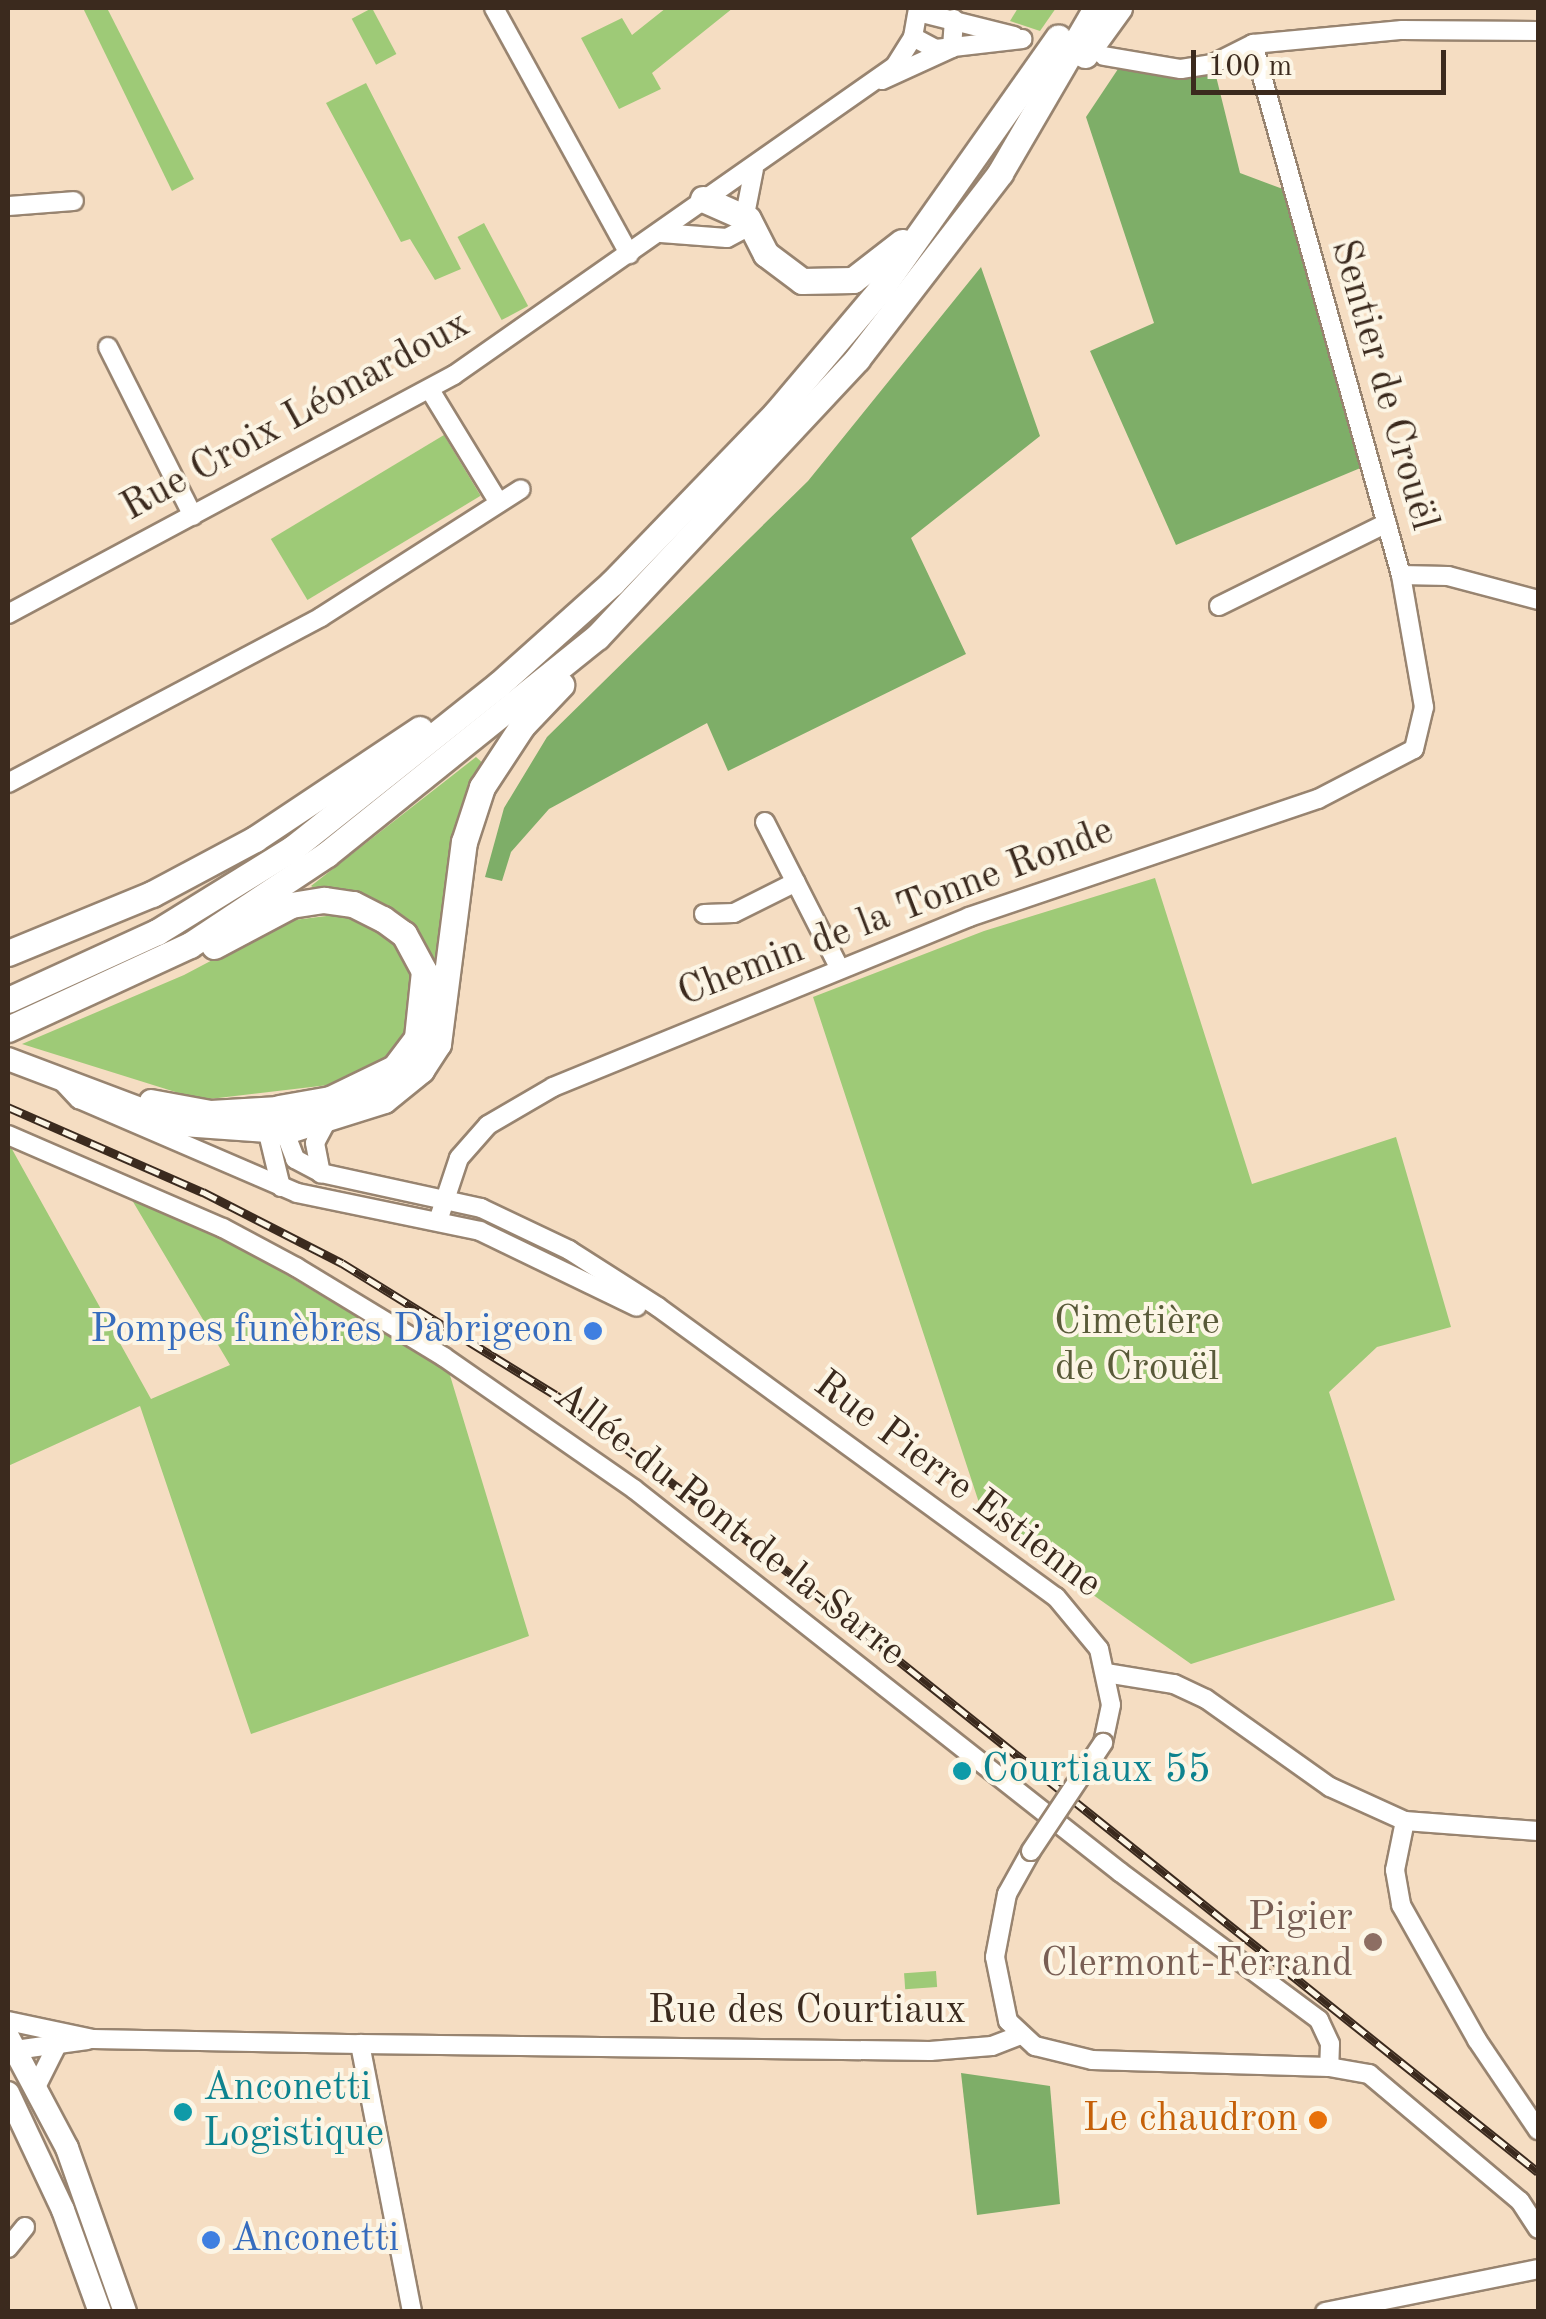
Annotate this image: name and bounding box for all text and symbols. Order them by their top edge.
scale bar [1196,30,1451,92]
text: 100 m [1208,52,1292,82]
street label: Sentier de Crouël [1319,234,1447,536]
street label: Rue Croix Léonardoux [113,301,479,533]
street label: Chemin de la Tonne Ronde [672,808,1120,1018]
park label: Cimetière de Crouël [1054,1299,1220,1393]
place label: Pompes funèbres Dabrigeon [90,1307,573,1355]
marker: Pompes funèbres Dabrigeon [582,1320,604,1342]
street label: Rue Pierre Estienne [804,1361,1110,1609]
street label: Allée du Pont de la Sarre [543,1373,915,1677]
place label: Courtiaux 55 [982,1747,1211,1795]
marker: Courtiaux 55 [951,1760,973,1782]
place label: Pigier Clermont-Ferrand [1041,1895,1353,1989]
marker: Pigier Clermont-Ferrand [1362,1931,1384,1953]
street label: Rue des Courtiaux [648,1988,966,2036]
place label: Anconetti Logistique [203,2065,384,2159]
place label: Le chaudron [1083,2096,1298,2144]
marker: Anconetti Logistique [172,2101,194,2123]
marker: Le chaudron [1307,2109,1329,2131]
place label: Anconetti [231,2216,399,2264]
marker: Anconetti [200,2229,222,2251]

